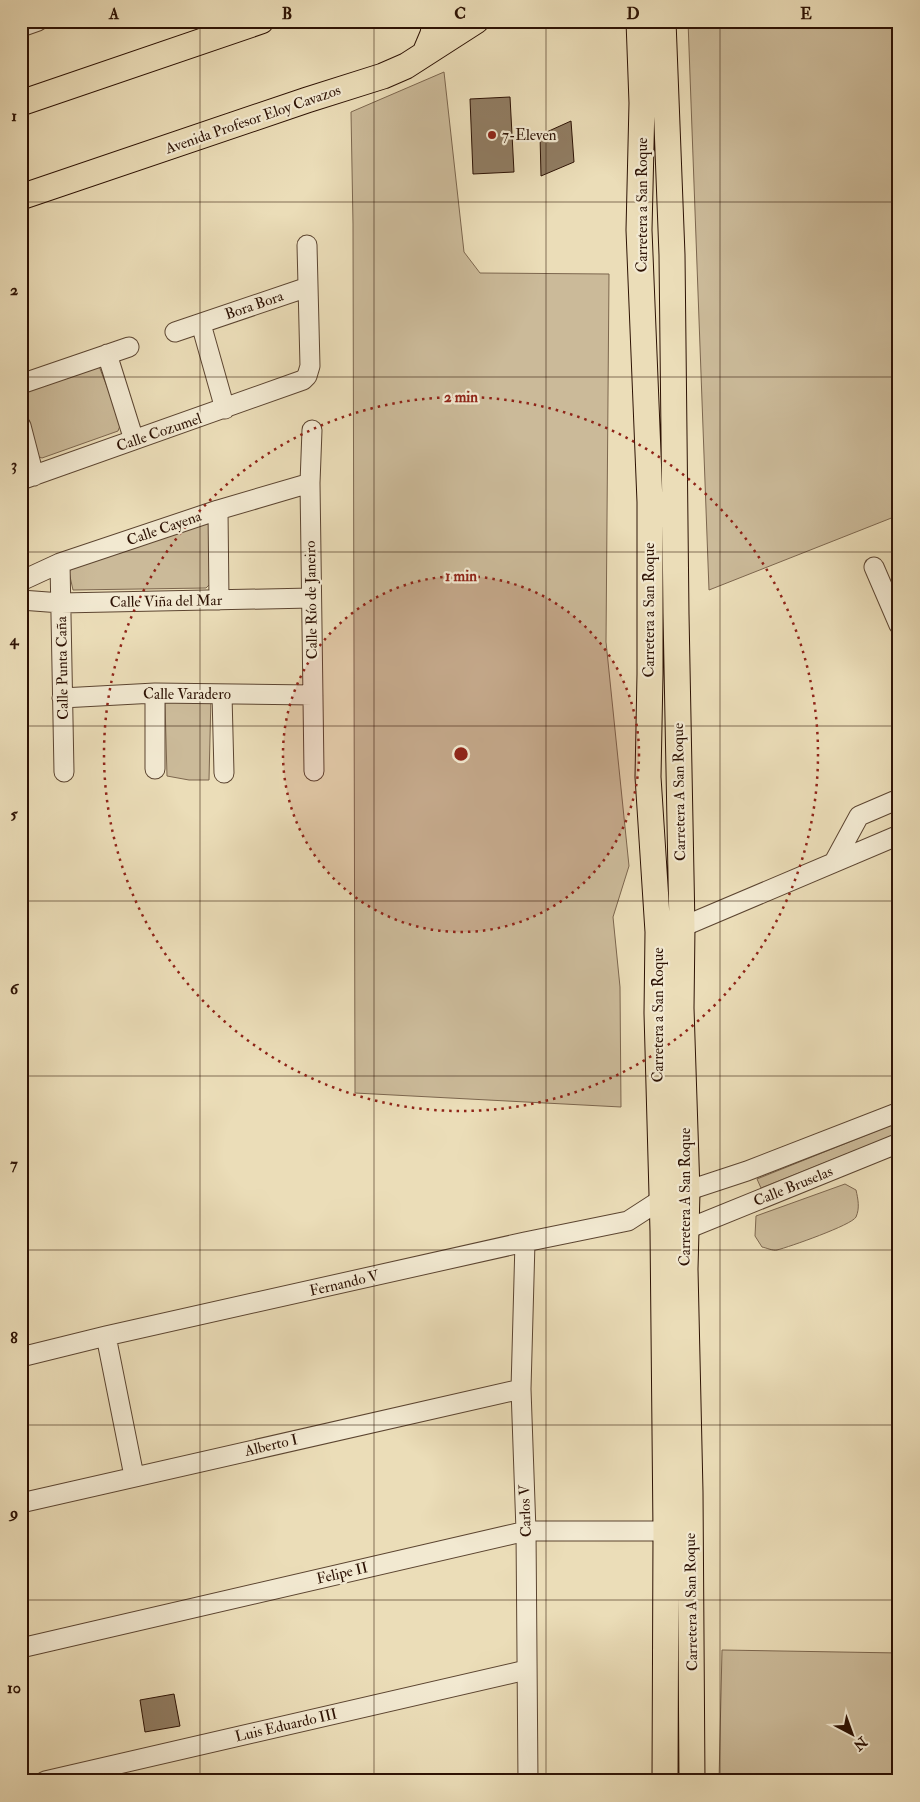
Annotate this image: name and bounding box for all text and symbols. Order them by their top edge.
text: A [108,4,120,24]
text: B [282,4,292,24]
text: C [454,4,466,24]
text: D [626,4,640,24]
text: E [800,4,812,24]
street label: Avenida Profesor Eloy Cavazos [162,81,343,159]
text: 1 [11,106,17,126]
place label: 7-Eleven [502,126,557,145]
marker: 7-Eleven [486,129,498,141]
street label: Carretera a San Roque [633,138,652,272]
text: 2 [10,280,18,300]
street label: Bora Bora [222,286,287,324]
text: 2 min [444,388,478,407]
street label: Calle Cozumel [114,409,205,456]
text: 3 [11,455,17,475]
street label: Calle Cayena [124,507,205,550]
street label: Calle Río de Janeiro [301,540,323,659]
street label: Carretera a San Roque [640,543,659,677]
text: 1 min [445,567,477,586]
street label: Calle Viña del Mar [110,591,223,612]
street label: Calle Punta Caña [52,615,73,720]
text: 4 [9,630,20,650]
street label: Calle Varadero [143,685,231,704]
street label: Carretera A San Roque [669,723,690,861]
centre of rings [452,745,470,763]
text: 5 [10,804,18,824]
street label: Carretera a San Roque [649,948,668,1082]
text: 6 [10,979,20,999]
street label: Carretera A San Roque [676,1128,695,1266]
text: 7 [10,1154,18,1174]
street label: Calle Bruselas [751,1162,836,1211]
street label: Fernando V [307,1266,382,1301]
text: 8 [10,1328,18,1348]
street label: Alberto I [242,1430,299,1461]
street label: Carlos V [515,1483,536,1538]
text: 9 [8,1503,18,1523]
street label: Carretera A San Roque [681,1533,702,1671]
street label: Felipe II [315,1558,370,1590]
text: 10 [7,1678,21,1698]
street label: Luis Eduardo III [233,1704,339,1746]
north arrow [828,1710,878,1760]
text: N [850,1732,871,1754]

